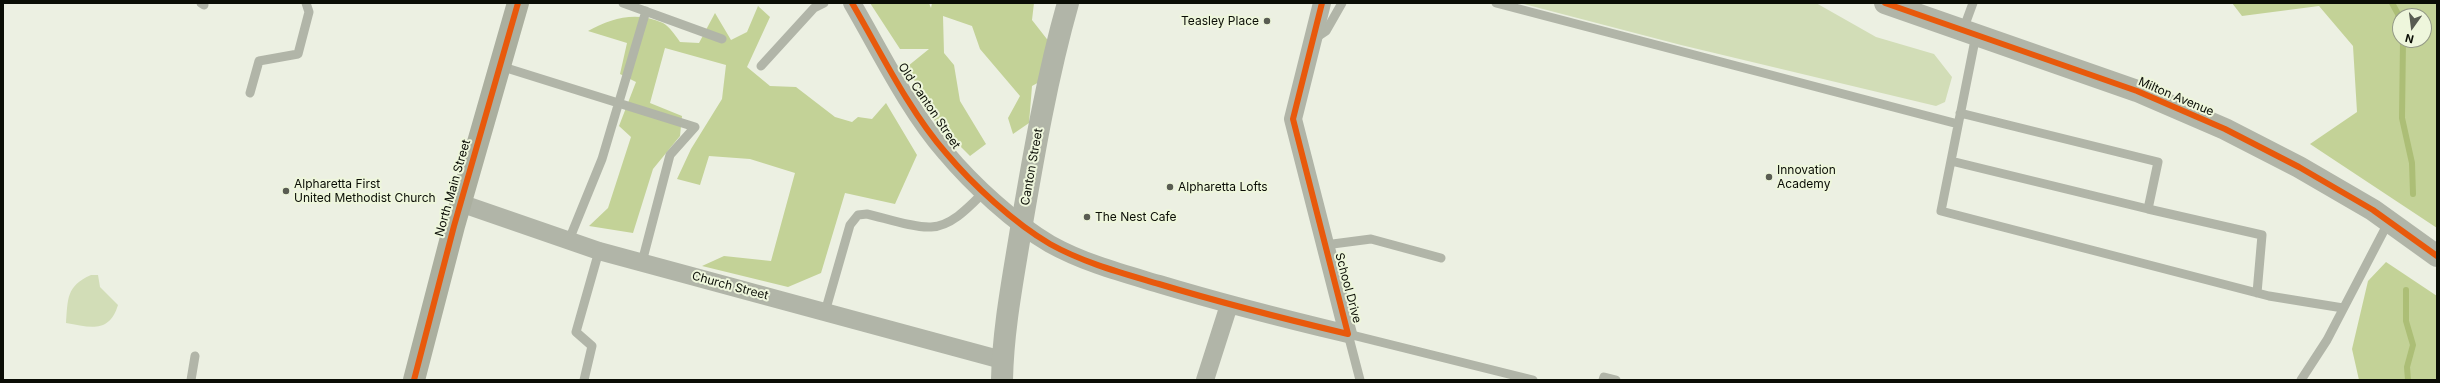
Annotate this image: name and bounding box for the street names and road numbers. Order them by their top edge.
street label: Old Canton Street [895,60,963,152]
street label: Milton Avenue [2136,75,2216,119]
street label: Canton Street [1018,127,1046,207]
street label: North Main Street [432,138,474,238]
street label: School Drive [1332,251,1364,325]
street label: Church Street [690,269,770,303]

